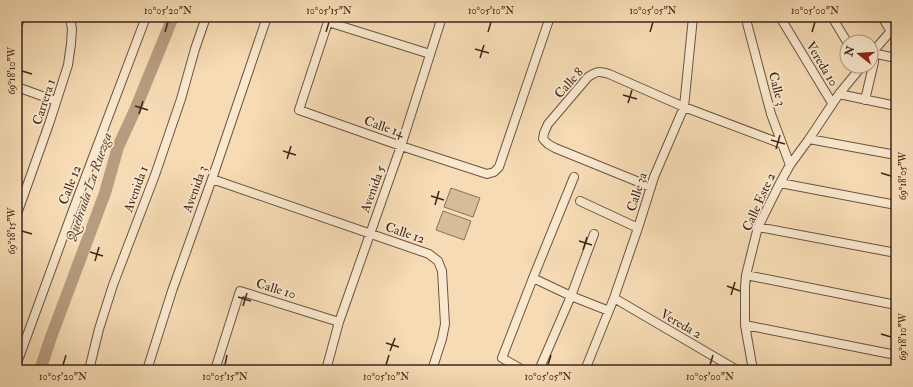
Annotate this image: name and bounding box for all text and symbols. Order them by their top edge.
text: 10°05'20"N [144,5,192,17]
text: 10°05'15"N [306,5,352,17]
text: 10°05'10"N [468,5,514,17]
text: 10°05'05"N [629,5,677,17]
text: 10°05'00"N [791,5,839,17]
north arrow [839,34,879,74]
street label: Vereda 10 [802,39,842,89]
text: N [842,44,858,59]
text: 69°18'10"W [6,46,18,95]
street label: Calle 8 [551,64,587,102]
street label: Calle 3 [765,70,789,108]
street label: Carrera 1 [29,77,59,127]
street label: Calle 14 [362,113,407,142]
water label: Quebrada La Ruezga [62,130,117,244]
text: 69°18'05"W [897,151,909,200]
street label: Calle 12 [55,163,85,207]
street label: Avenida 1 [120,163,152,215]
street label: Avenida 5 [357,163,389,216]
street label: Avenida 3 [179,164,211,215]
street label: Calle 3a [623,170,651,213]
street label: Calle Este 2 [739,170,779,234]
text: 69°18'15"W [6,207,18,255]
street label: Calle 12 [383,219,427,247]
street label: Calle 10 [254,275,298,303]
street label: Vereda 2 [658,306,705,342]
text: 69°18'10"W [897,312,909,361]
text: 10°05'20"N [39,371,87,383]
text: 10°05'15"N [202,371,248,383]
text: 10°05'10"N [363,371,409,383]
text: 10°05'05"N [524,371,572,383]
text: 10°05'00"N [686,371,734,383]

